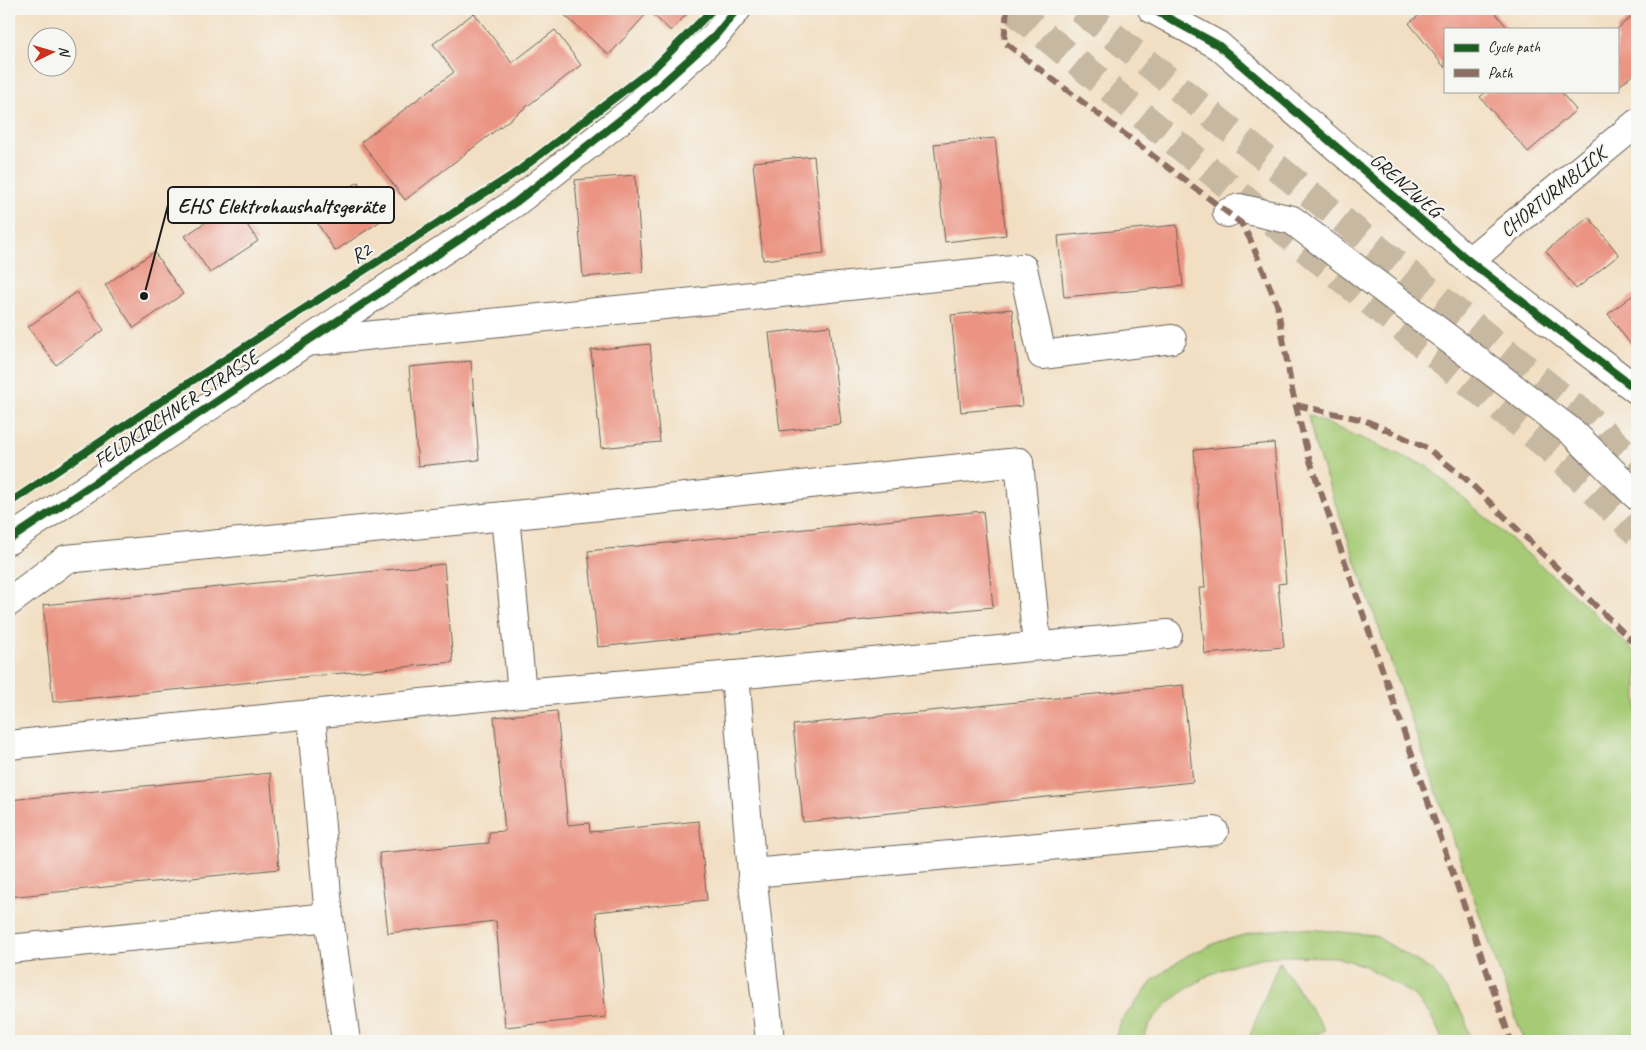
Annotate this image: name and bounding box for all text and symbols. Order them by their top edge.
north arrow [28,28,78,78]
legend [1444,28,1618,92]
text: Cycle path [1488,38,1540,57]
text: N [56,46,74,58]
text: Path [1488,64,1514,83]
street label: CHORTURMBLICK [1495,139,1614,243]
street label: GRENZWEG [1365,147,1449,225]
callout: EHS Elektrohaushaltsgeräte [168,187,394,223]
text: EHS Elektrohaushaltsgeräte [178,193,386,219]
street label: R2 [346,236,378,269]
street label: FELDKIRCHNER STRASSE [89,343,266,473]

